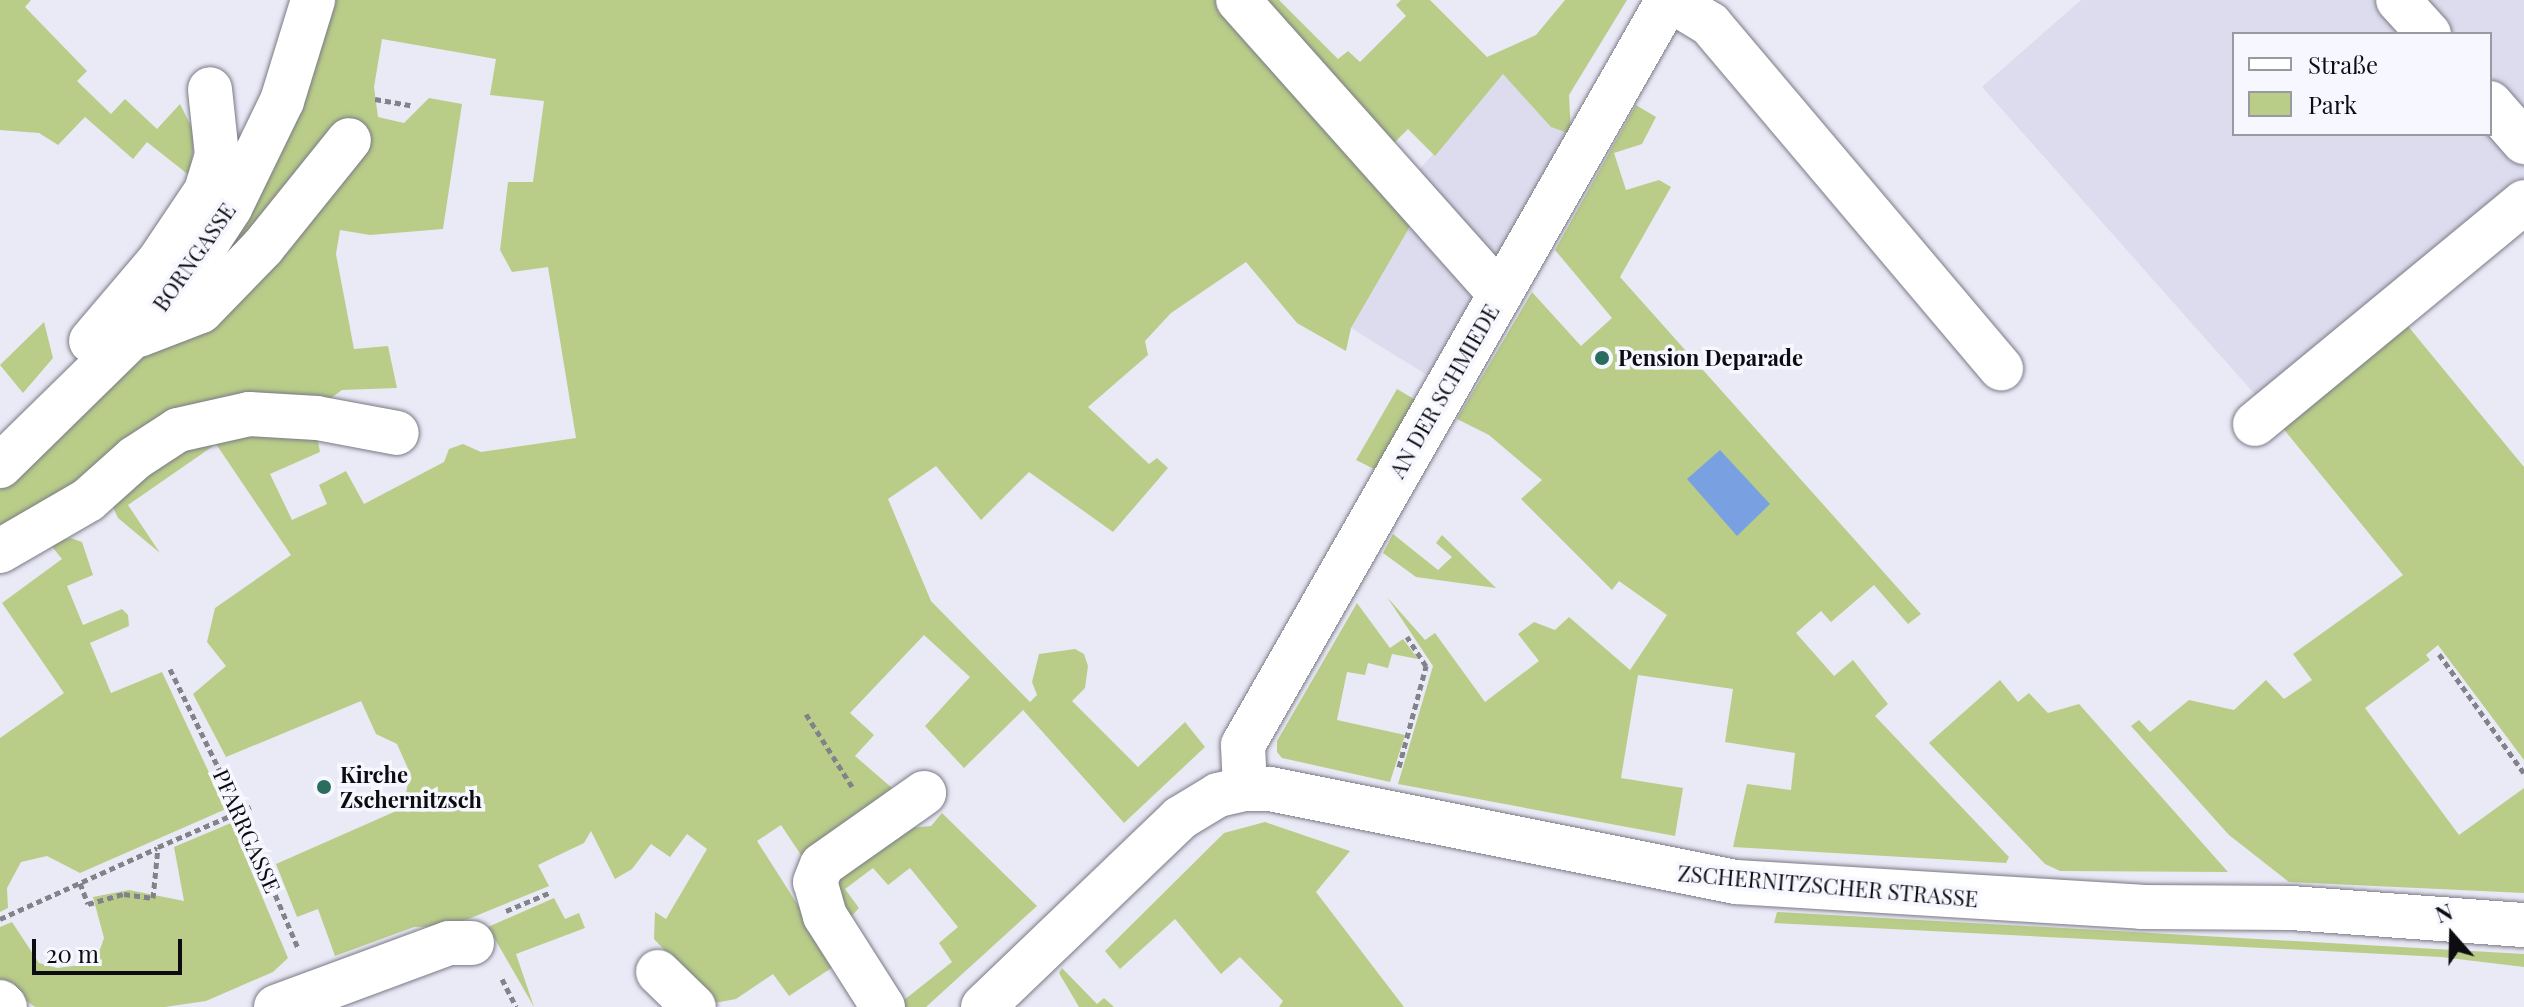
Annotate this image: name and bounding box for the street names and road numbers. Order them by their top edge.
street label: BORNGASSE [147,198,241,316]
street label: AN DER SCHMIEDE [1384,300,1504,482]
street label: PFARRGASSE [208,765,286,897]
street label: ZSCHERNITZSCHER STRASSE [1677,860,1979,912]

